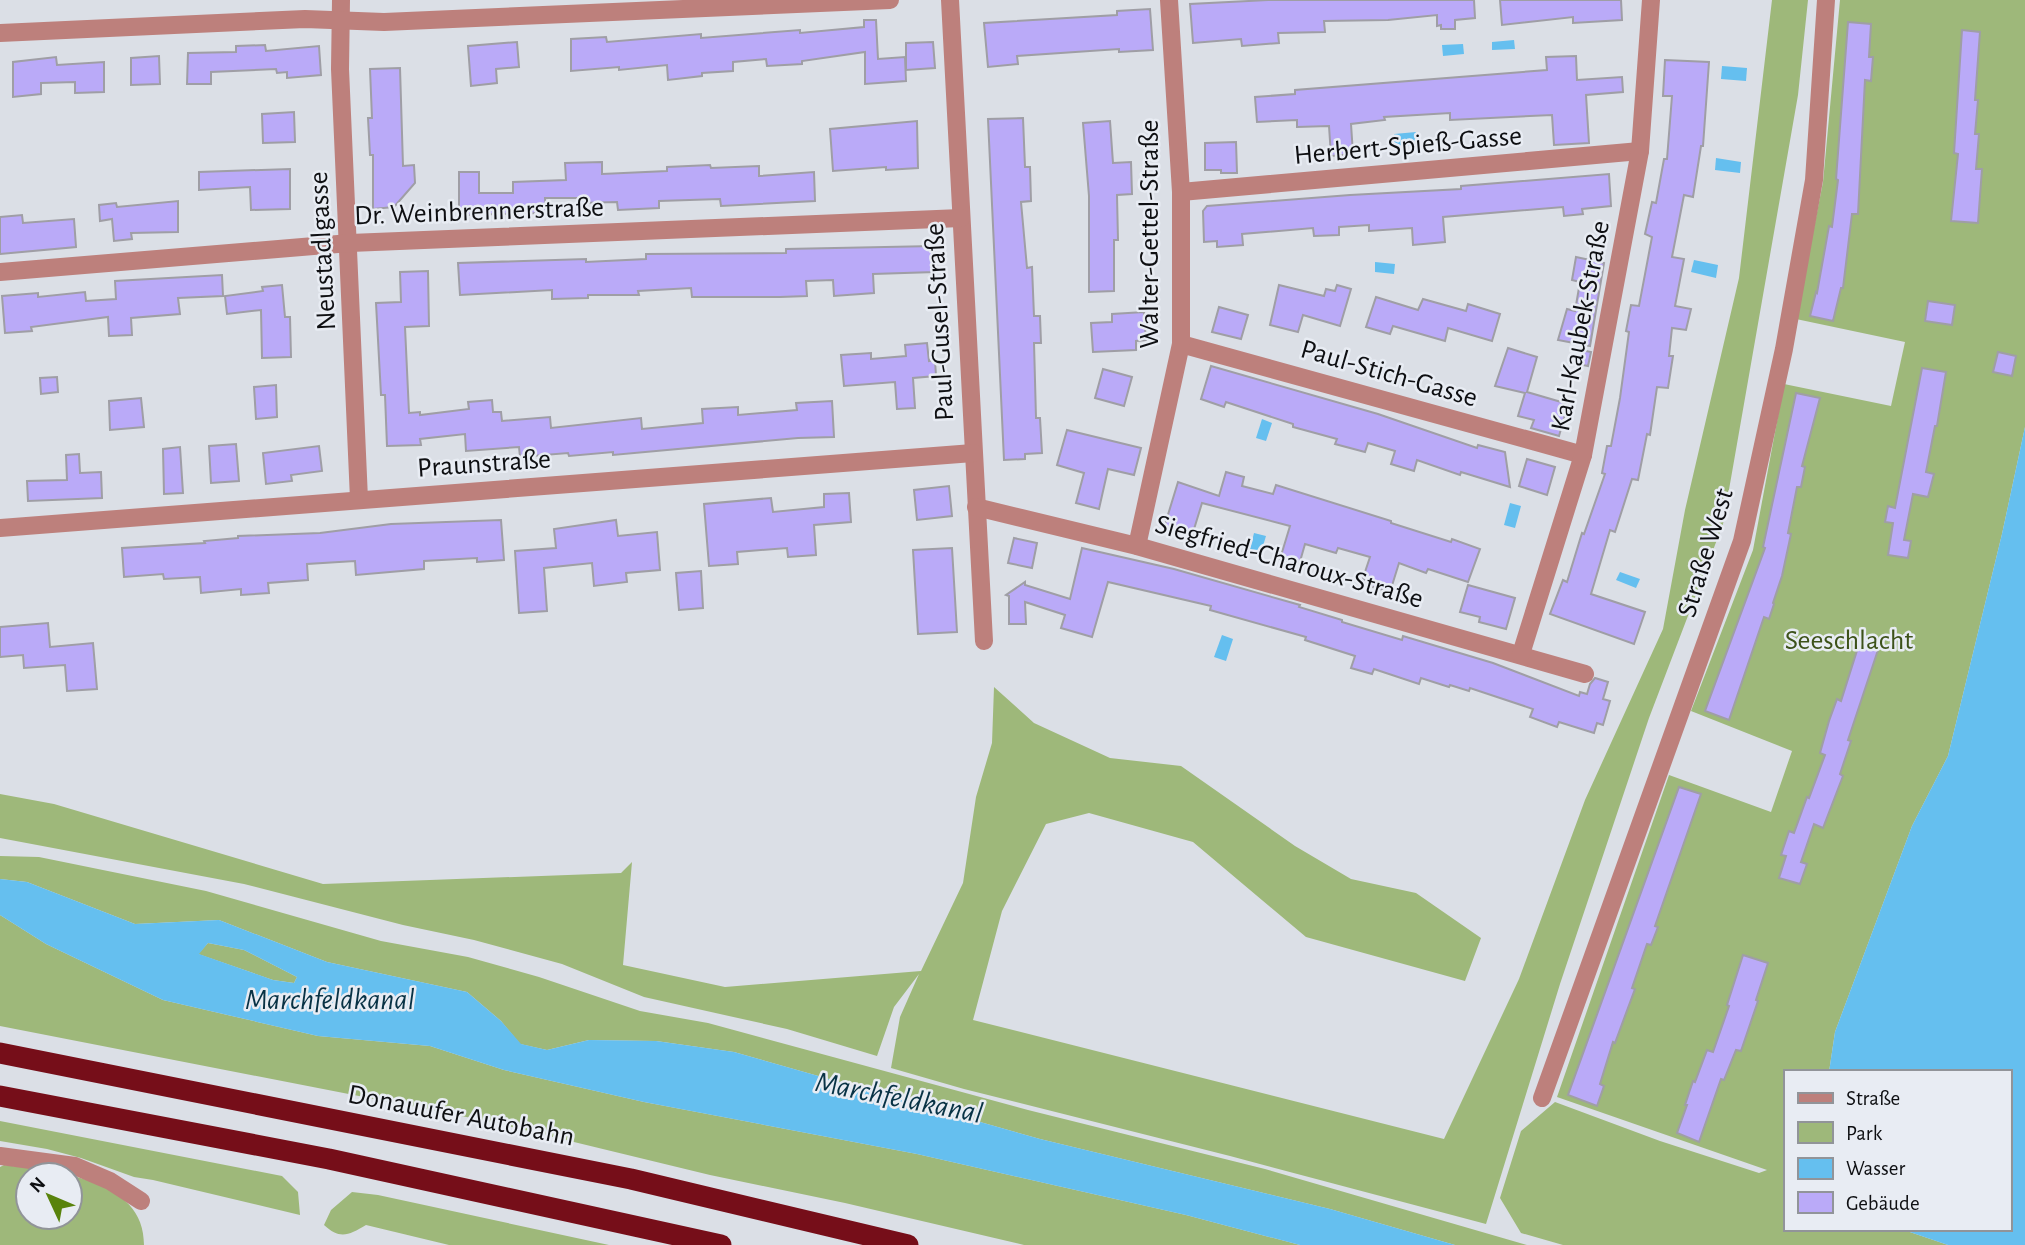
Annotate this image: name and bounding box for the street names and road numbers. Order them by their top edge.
street label: Walter-Gettel-Straße [1136,120,1164,348]
street label: Herbert-Spieß-Gasse [1293,122,1523,170]
street label: Neustadlgasse [305,171,341,331]
street label: Dr. Weinbrennerstraße [354,194,604,230]
street label: Karl-Kaubek-Straße [1547,218,1615,434]
street label: Paul-Gusel-Straße [921,222,959,422]
street label: Paul-Stich-Gasse [1297,335,1481,413]
street label: Praunstraße [416,445,552,483]
street label: Straße West [1673,485,1739,621]
street label: Siegfried-Charoux-Straße [1152,510,1426,614]
street label: Donauufer Autobahn [345,1080,577,1152]

